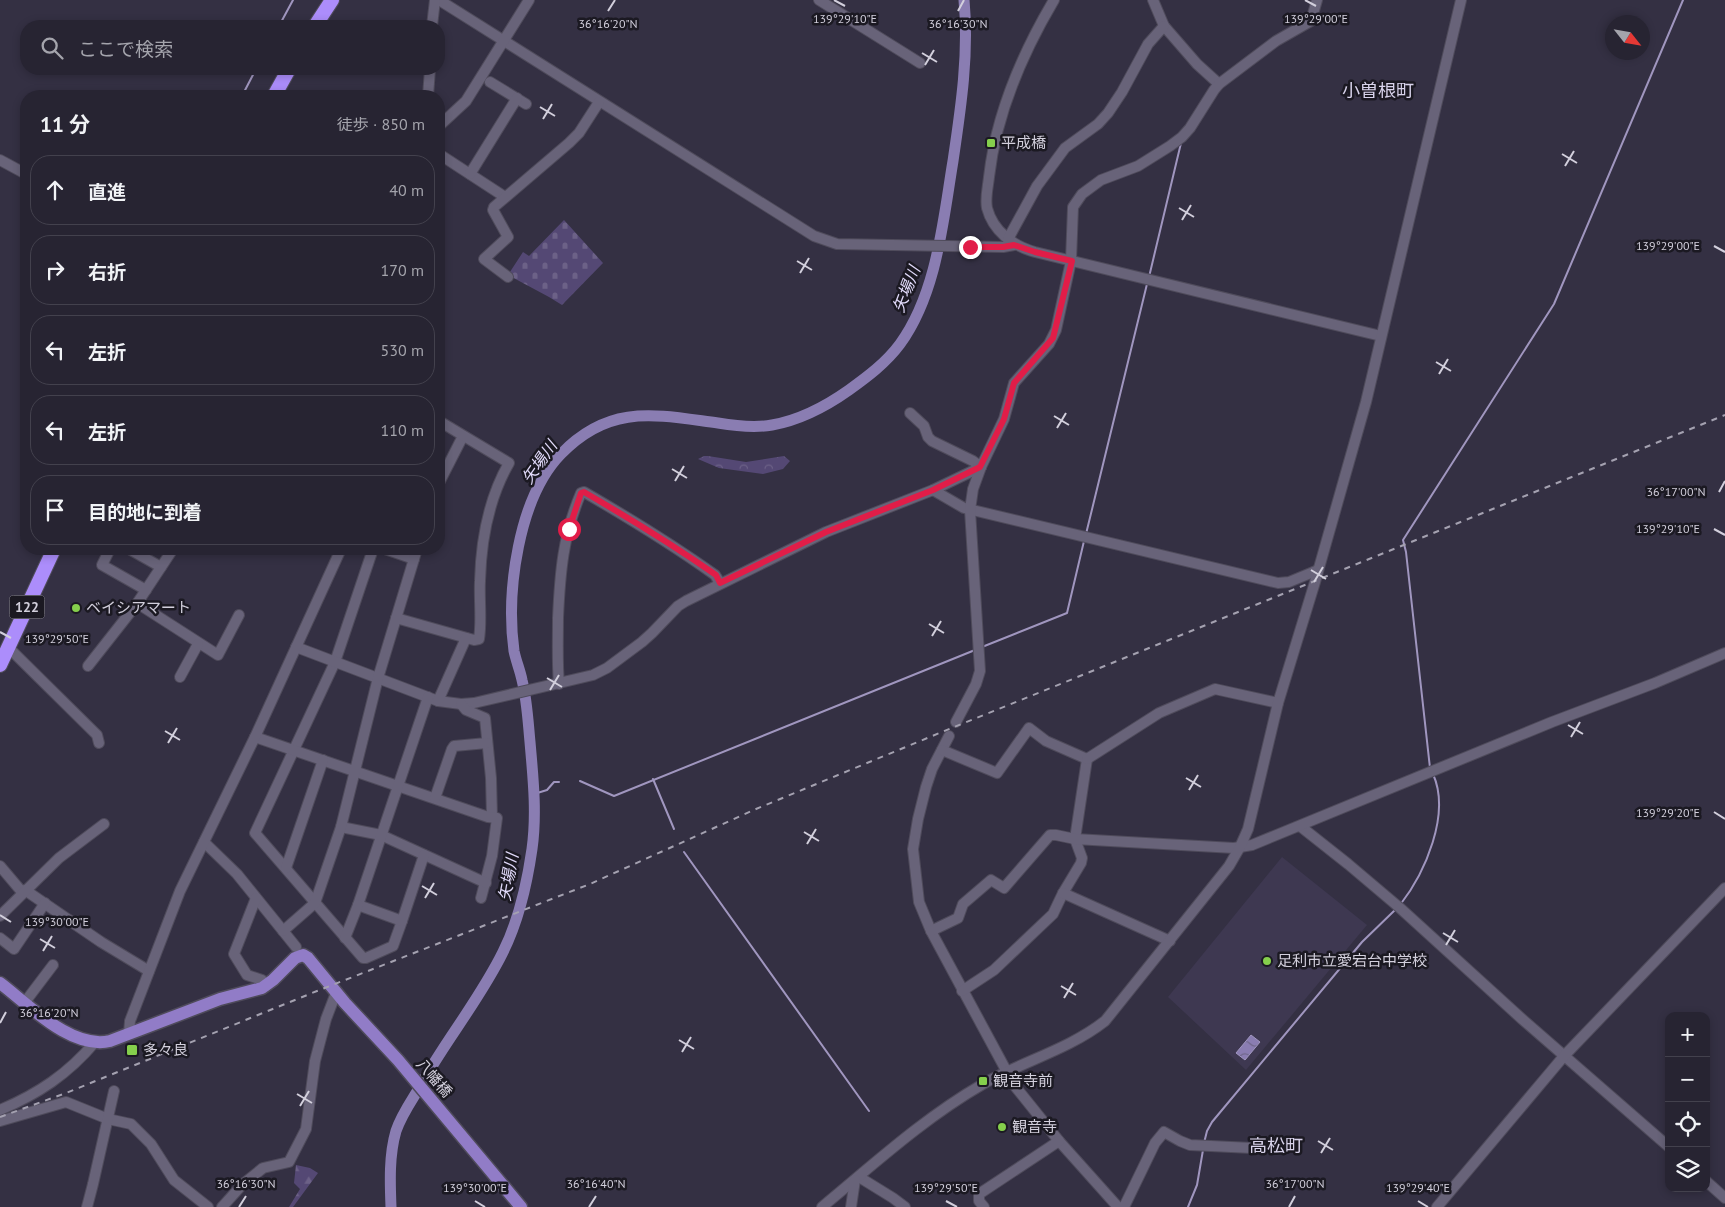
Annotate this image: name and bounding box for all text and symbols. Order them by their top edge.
text: 139°29'10"E [813,11,877,26]
text: 139°29'00"E [1284,11,1348,26]
north arrow [1605,15,1650,60]
text: 36°16'20"N [578,16,638,31]
text: 36°16'30"N [928,16,988,31]
search box [20,20,445,75]
icon: search [38,34,66,62]
text: ここで検索 [78,37,173,61]
district label: 小曽根町 [1342,79,1414,102]
text: 11 分 [40,111,90,138]
text: 徒歩 · 850 m [337,114,425,134]
place label: 平成橋 [1001,133,1046,152]
marker: 平成橋 [985,137,997,149]
icon: ahead [41,176,69,204]
text: 直進 [88,180,126,204]
text: 40 m [389,180,424,200]
route end [959,236,982,259]
text: 139°29'00"E [1636,238,1700,253]
icon: right [41,256,69,284]
text: 右折 [88,260,126,284]
text: 170 m [381,260,424,280]
water label: 矢場川 [888,261,925,315]
icon: left [41,336,69,364]
text: 左折 [88,340,126,364]
text: 530 m [381,340,424,360]
icon: left [41,416,69,444]
text: 左折 [88,420,126,444]
text: 110 m [381,420,424,440]
water label: 矢場川 [517,435,562,487]
text: 36°17'00"N [1646,484,1706,499]
icon: arrive [41,496,69,524]
text: 目的地に到着 [88,500,202,524]
route start [558,518,581,541]
text: 139°29'10"E [1636,521,1700,536]
road number: 122 [10,596,44,618]
place label: ベイシアマート [86,598,191,617]
marker: ベイシアマート [70,602,82,614]
text: 139°29'50"E [25,631,89,646]
text: 139°29'20"E [1636,805,1700,820]
water label: 矢場川 [494,850,522,902]
text: 139°30'00"E [25,914,89,929]
place label: 足利市立愛宕台中学校 [1277,951,1427,970]
marker: 足利市立愛宕台中学校 [1261,955,1273,967]
text: 36°16'20"N [19,1005,79,1020]
map controls [1665,1012,1710,1192]
button: + [1665,1012,1710,1057]
place label: 多々良 [143,1040,188,1059]
marker: 多々良 [125,1043,139,1057]
street label: 八幡橋 [412,1054,456,1101]
button: − [1665,1057,1710,1102]
place label: 観音寺前 [993,1071,1053,1090]
marker: 観音寺前 [977,1075,989,1087]
button: locate [1665,1102,1710,1147]
place label: 観音寺 [1012,1117,1057,1136]
marker: 観音寺 [996,1121,1008,1133]
district label: 高松町 [1249,1134,1303,1157]
button: layers [1665,1147,1710,1192]
text: 36°16'30"N [216,1176,276,1191]
text: 36°16'40"N [566,1176,626,1191]
text: 36°17'00"N [1265,1176,1325,1191]
text: 139°30'00"E [443,1180,507,1195]
text: 139°29'50"E [914,1180,978,1195]
text: 139°29'40"E [1386,1180,1450,1195]

